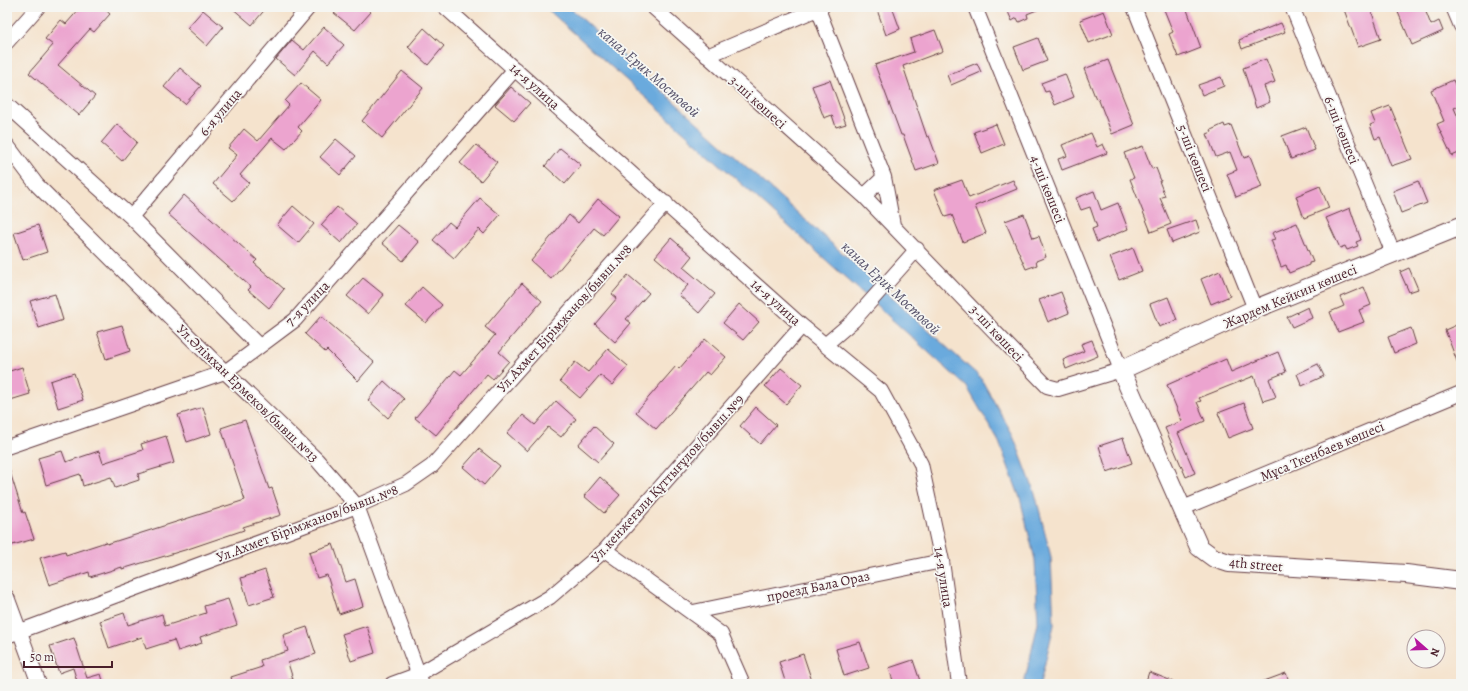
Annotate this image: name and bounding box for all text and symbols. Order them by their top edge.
water label: канал Ерик Мостовой [594,22,705,122]
street label: 14-я улица [505,59,564,114]
street label: 3-ші көшесі [725,71,791,133]
street label: 6-я улица [195,84,246,140]
street label: 6-ші көшесі [1319,93,1364,167]
street label: 5-ші көшесі [1172,121,1217,195]
street label: 4-ші көшесі [1025,152,1070,226]
water label: канал Ерик Мостовой [837,237,945,340]
street label: Ул.Ахмет Бірімжанов/бывш.№8 [493,240,636,397]
street label: Жардем Кейкин көшесі [1221,260,1360,333]
street label: 14-я улица [746,275,805,330]
street label: 7-я улица [281,276,334,330]
street label: 3-ші көшесі [965,301,1028,366]
street label: Ул.Әлімхан Ермеков/бывш.№13 [172,320,323,467]
street label: Ул.кенжеғали Құттығұлов/бывш.№9 [587,390,748,567]
street label: Мұса Ткенбаев көшесі [1257,417,1387,486]
street label: Ул.Ахмет Бірімжанов/бывш.№8 [213,480,401,567]
street label: 14-я улица [929,545,958,609]
street label: 4th street [1228,553,1284,576]
street label: проезд Бала Ораз [765,566,871,607]
north arrow [1406,629,1446,669]
scale bar [24,643,112,669]
text: N [1427,646,1443,659]
text: 50 m [30,649,54,665]

